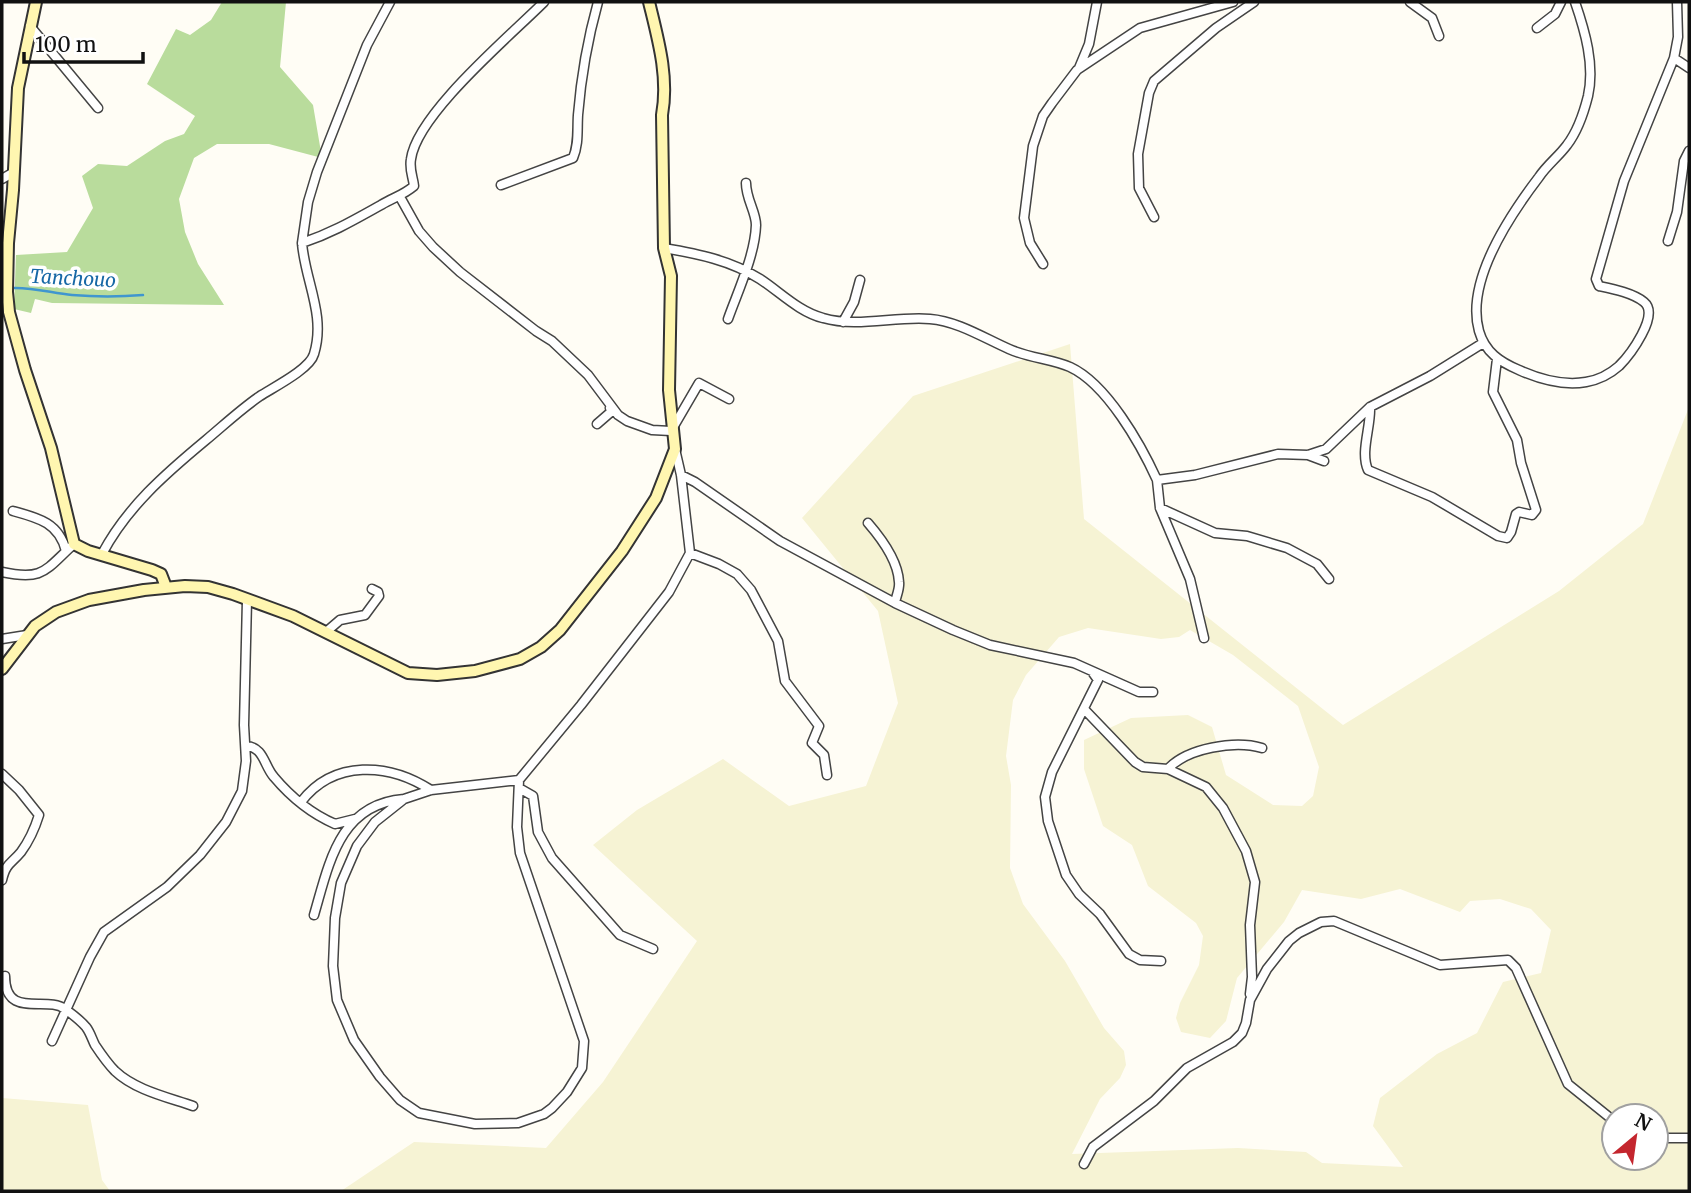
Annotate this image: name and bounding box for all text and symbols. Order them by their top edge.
scale bar [24,21,144,65]
text: 100 m [35,31,97,58]
water label: Tanchouo [30,264,117,292]
north arrow [1600,1102,1670,1172]
text: N [1631,1108,1656,1136]

